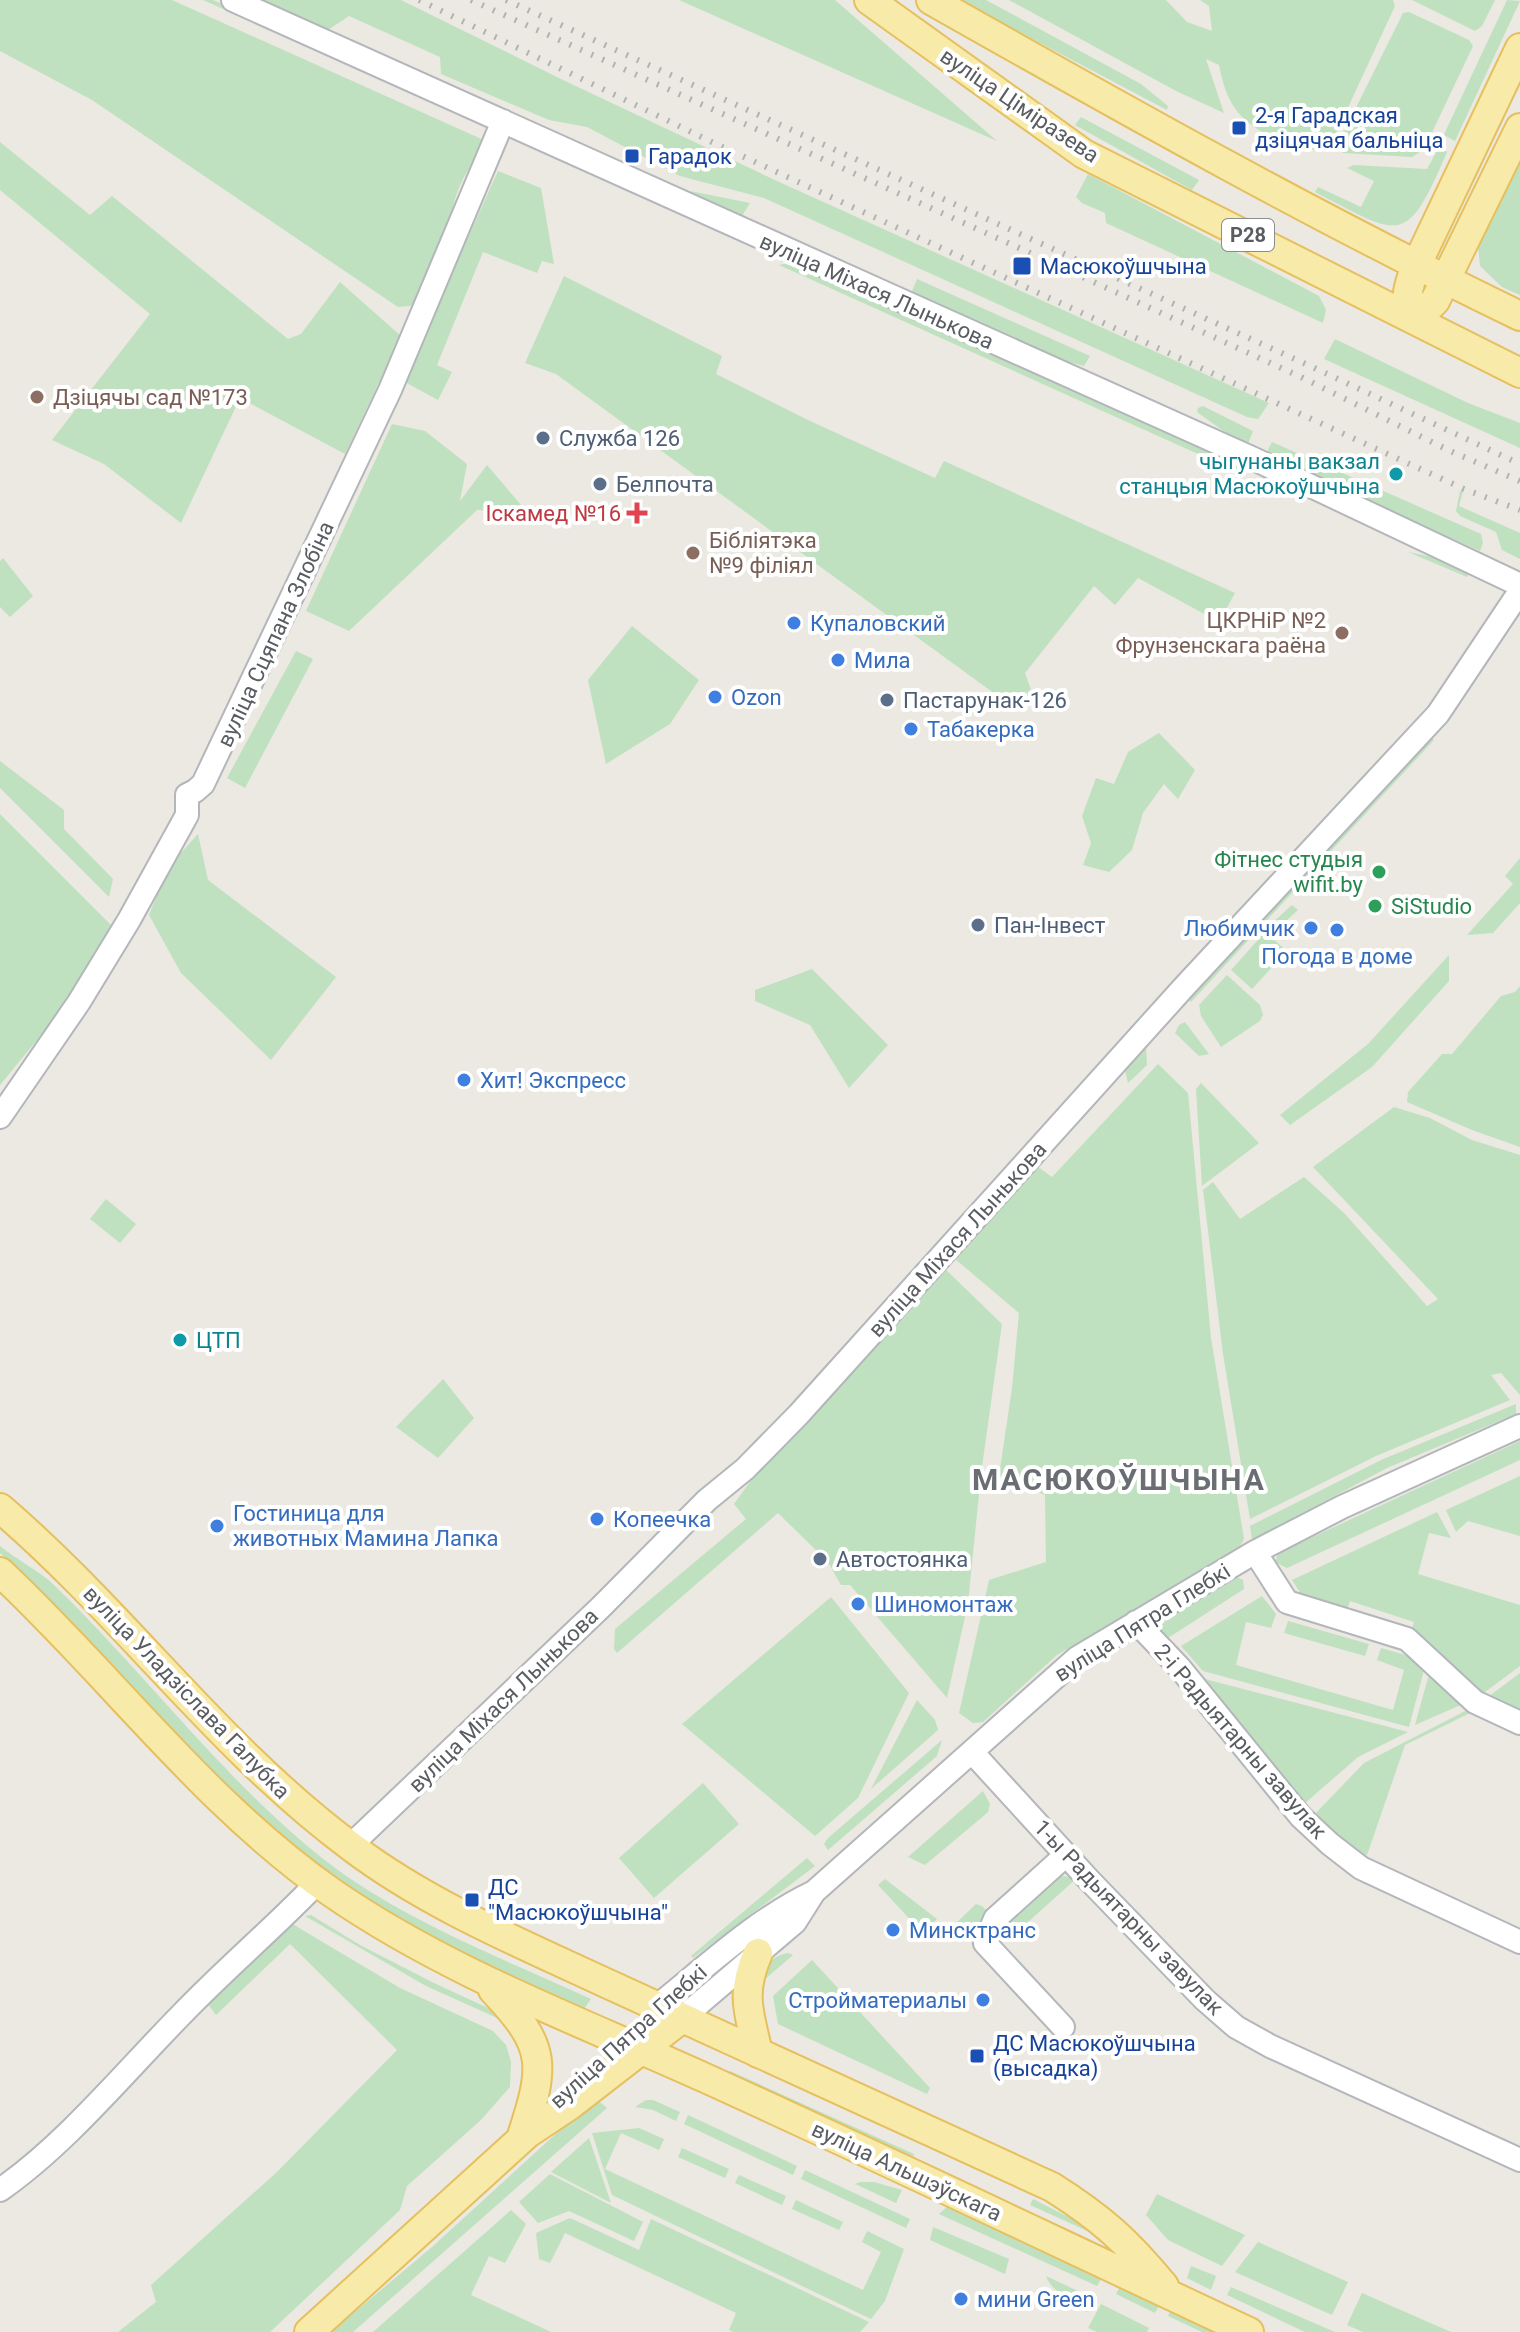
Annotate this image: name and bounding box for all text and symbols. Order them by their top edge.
street label: вуліца Ціміразева [936,43,1104,168]
place label: 2-я Гарадская дзіцячая бальніца [1255,103,1443,153]
marker: 2-я Гарадская дзіцячая бальніца [1230,119,1248,137]
place label: Гарадок [648,144,732,169]
marker: Гарадок [623,147,641,165]
road number: Р28 [1222,219,1274,251]
street label: вуліца Міхася Лынькова [756,228,998,354]
place label: Масюкоўшчына [1040,254,1207,279]
marker: Масюкоўшчына [1011,255,1033,277]
place label: Дзіцячы сад №173 [53,385,248,410]
marker: Дзіцячы сад №173 [28,388,46,406]
place label: Служба 126 [559,426,680,451]
marker: Служба 126 [534,429,552,447]
place label: чыгунаны вакзал станцыя Масюкоўшчына [1119,449,1380,499]
marker: чыгунаны вакзал станцыя Масюкоўшчына [1387,465,1405,483]
place label: Белпочта [616,472,714,497]
marker: Белпочта [591,475,609,493]
place label: Іскамед №16 [486,501,621,526]
marker: Іскамед №16 [628,504,646,522]
street label: вуліца Сцяпана Злобіна [212,518,339,751]
place label: Бібліятэка №9 філіял [709,528,817,578]
marker: Бібліятэка №9 філіял [684,544,702,562]
place label: ЦКРНіР №2 Фрунзенскага раёна [1115,608,1326,658]
place label: Купаловский [810,611,945,636]
marker: Купаловский [785,614,803,632]
marker: ЦКРНіР №2 Фрунзенскага раёна [1333,624,1351,642]
place label: Мила [854,648,911,673]
marker: Мила [829,651,847,669]
place label: Ozon [731,685,782,710]
marker: Ozon [706,688,724,706]
place label: Пастарунак-126 [903,688,1067,713]
marker: Пастарунак-126 [878,691,896,709]
place label: Табакерка [927,717,1035,742]
marker: Табакерка [902,720,920,738]
place label: Фітнес студыя wifit.by [1214,847,1364,897]
marker: Фітнес студыя wifit.by [1370,863,1388,881]
place label: SiStudio [1391,894,1472,919]
marker: SiStudio [1366,897,1384,915]
place label: Пан-Інвест [994,913,1106,938]
marker: Пан-Інвест [969,916,987,934]
place label: Любимчик [1184,916,1295,941]
marker: Любимчик [1302,919,1320,937]
marker: Погода в доме [1328,921,1346,939]
place label: Погода в доме [1261,944,1413,969]
place label: Хит! Экспресс [480,1068,626,1093]
marker: Хит! Экспресс [455,1071,473,1089]
street label: вуліца Міхася Лынькова [863,1137,1051,1342]
place label: ЦТП [196,1328,241,1353]
marker: ЦТП [171,1331,189,1349]
district label: МАСЮКОЎШЧЫНА [972,1462,1266,1497]
place label: Гостиница для животных Мамина Лапка [233,1501,499,1551]
place label: Копеечка [613,1507,711,1532]
marker: Копеечка [588,1510,606,1528]
marker: Гостиница для животных Мамина Лапка [208,1517,226,1535]
place label: Автостоянка [836,1547,968,1572]
marker: Автостоянка [811,1550,829,1568]
street label: вуліца Пятра Глебкі [1050,1558,1235,1687]
street label: вуліца Уладзіслава Галубка [78,1581,295,1804]
place label: Шиномонтаж [874,1592,1014,1617]
marker: Шиномонтаж [849,1595,867,1613]
street label: вуліца Міхася Лынькова [403,1603,603,1797]
street label: 2-і Радыятарны завулак [1149,1639,1332,1844]
street label: 1-ы Радыятарны завулак [1029,1815,1228,2020]
place label: ДС "Масюкоўшчына" [488,1875,668,1925]
marker: ДС "Масюкоўшчына" [463,1891,481,1909]
place label: Минсктранс [909,1918,1036,1943]
marker: Минсктранс [884,1921,902,1939]
street label: вуліца Пятра Глебкі [545,1959,712,2113]
place label: Стройматериалы [788,1988,967,2013]
marker: Стройматериалы [974,1991,992,2009]
place label: ДС Масюкоўшчына (высадка) [993,2031,1196,2082]
marker: ДС Масюкоўшчына (высадка) [968,2047,986,2065]
street label: вуліца Альшэўскага [808,2116,1006,2226]
place label: мини Green [977,2287,1095,2312]
marker: мини Green [952,2290,970,2308]

